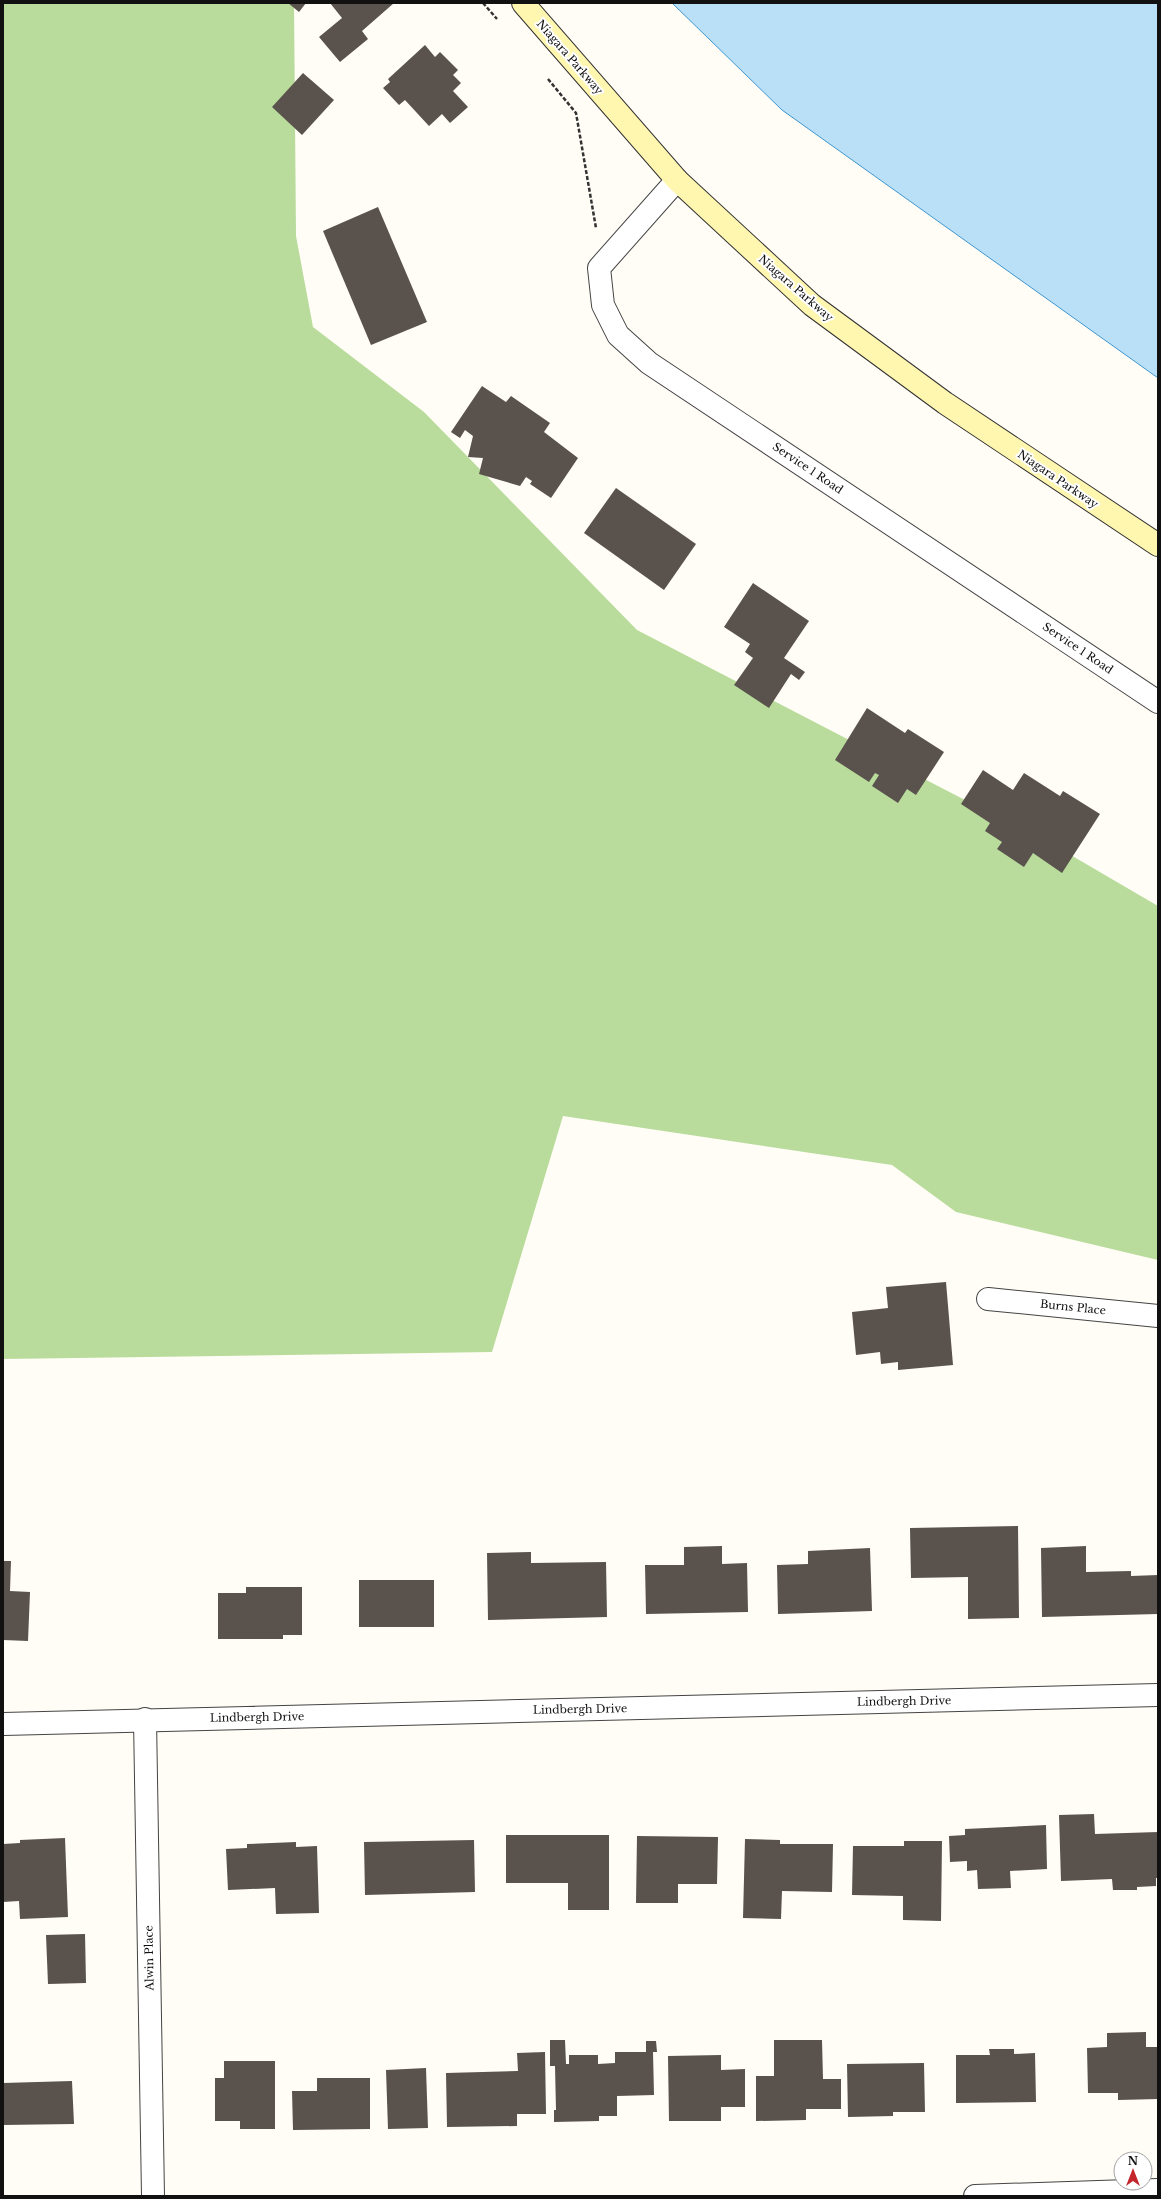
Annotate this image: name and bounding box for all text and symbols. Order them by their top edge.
street label: Niagara Parkway [534,17,606,97]
street label: Niagara Parkway [756,252,836,324]
street label: Service 1 Road [770,439,846,497]
street label: Niagara Parkway [1015,447,1101,511]
street label: Service 1 Road [1040,619,1116,677]
street label: Burns Place [1039,1297,1107,1317]
street label: Lindbergh Drive [857,1693,951,1709]
street label: Lindbergh Drive [533,1701,627,1717]
street label: Lindbergh Drive [210,1709,304,1725]
street label: Alwin Place [141,1925,157,1992]
north arrow [1113,2151,1153,2191]
text: N [1128,2154,1139,2168]

